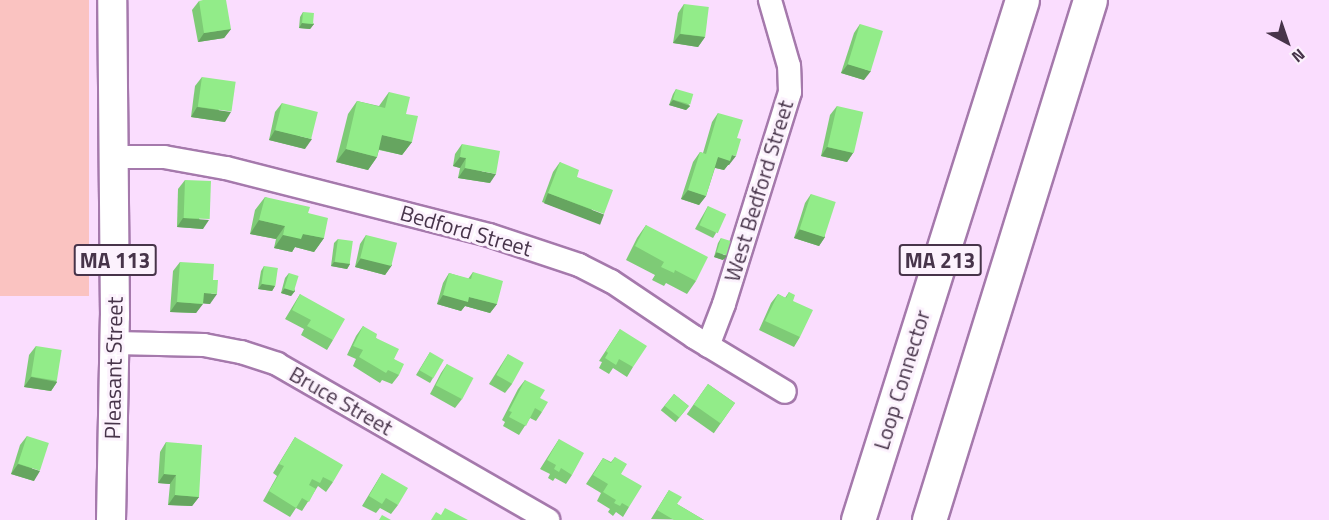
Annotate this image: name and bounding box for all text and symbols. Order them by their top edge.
north arrow [1257,12,1317,72]
text: N [1287,43,1311,69]
street label: West Bedford Street [719,97,799,285]
street label: Bedford Street [397,200,535,262]
road number: MA 113 [73,242,157,278]
road number: MA 213 [898,242,982,278]
street label: Pleasant Street [100,297,128,439]
street label: Loop Connector [868,307,936,453]
street label: Bruce Street [285,361,397,441]

